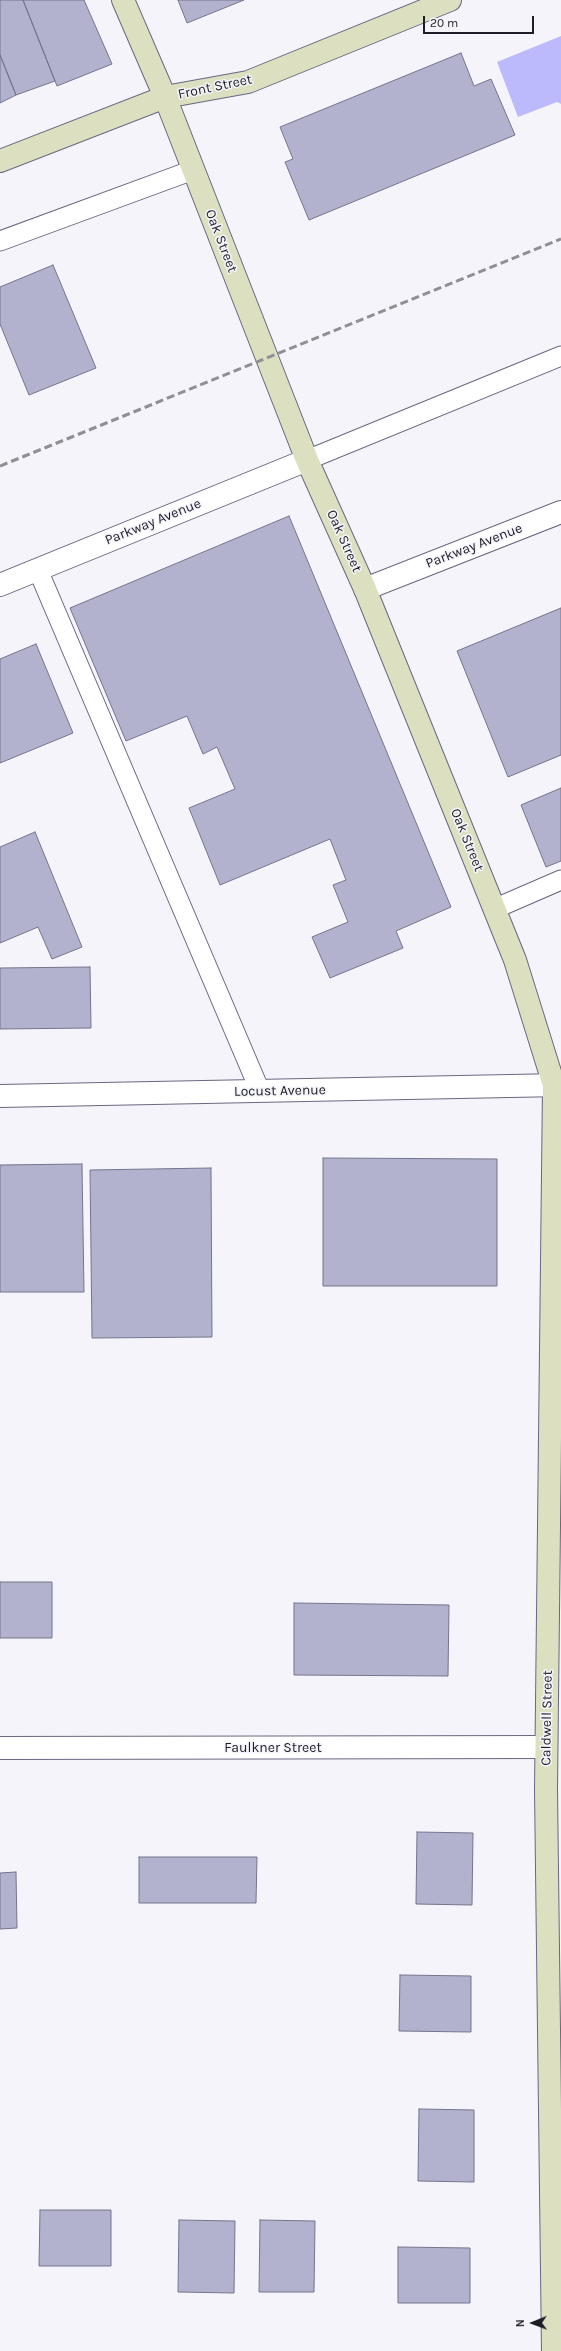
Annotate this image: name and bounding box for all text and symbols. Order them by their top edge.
scale bar [425,8,536,34]
text: 20 m [430,16,458,30]
street label: Front Street [176,71,254,103]
street label: Oak Street [201,207,241,275]
street label: Parkway Avenue [102,495,204,549]
street label: Oak Street [323,507,365,575]
street label: Parkway Avenue [423,520,525,572]
street label: Oak Street [447,806,487,874]
street label: Locust Avenue [234,1082,326,1100]
street label: Caldwell Street [538,1670,556,1766]
street label: Faulkner Street [224,1740,322,1756]
north arrow [513,2303,553,2343]
text: N [514,2319,527,2327]

